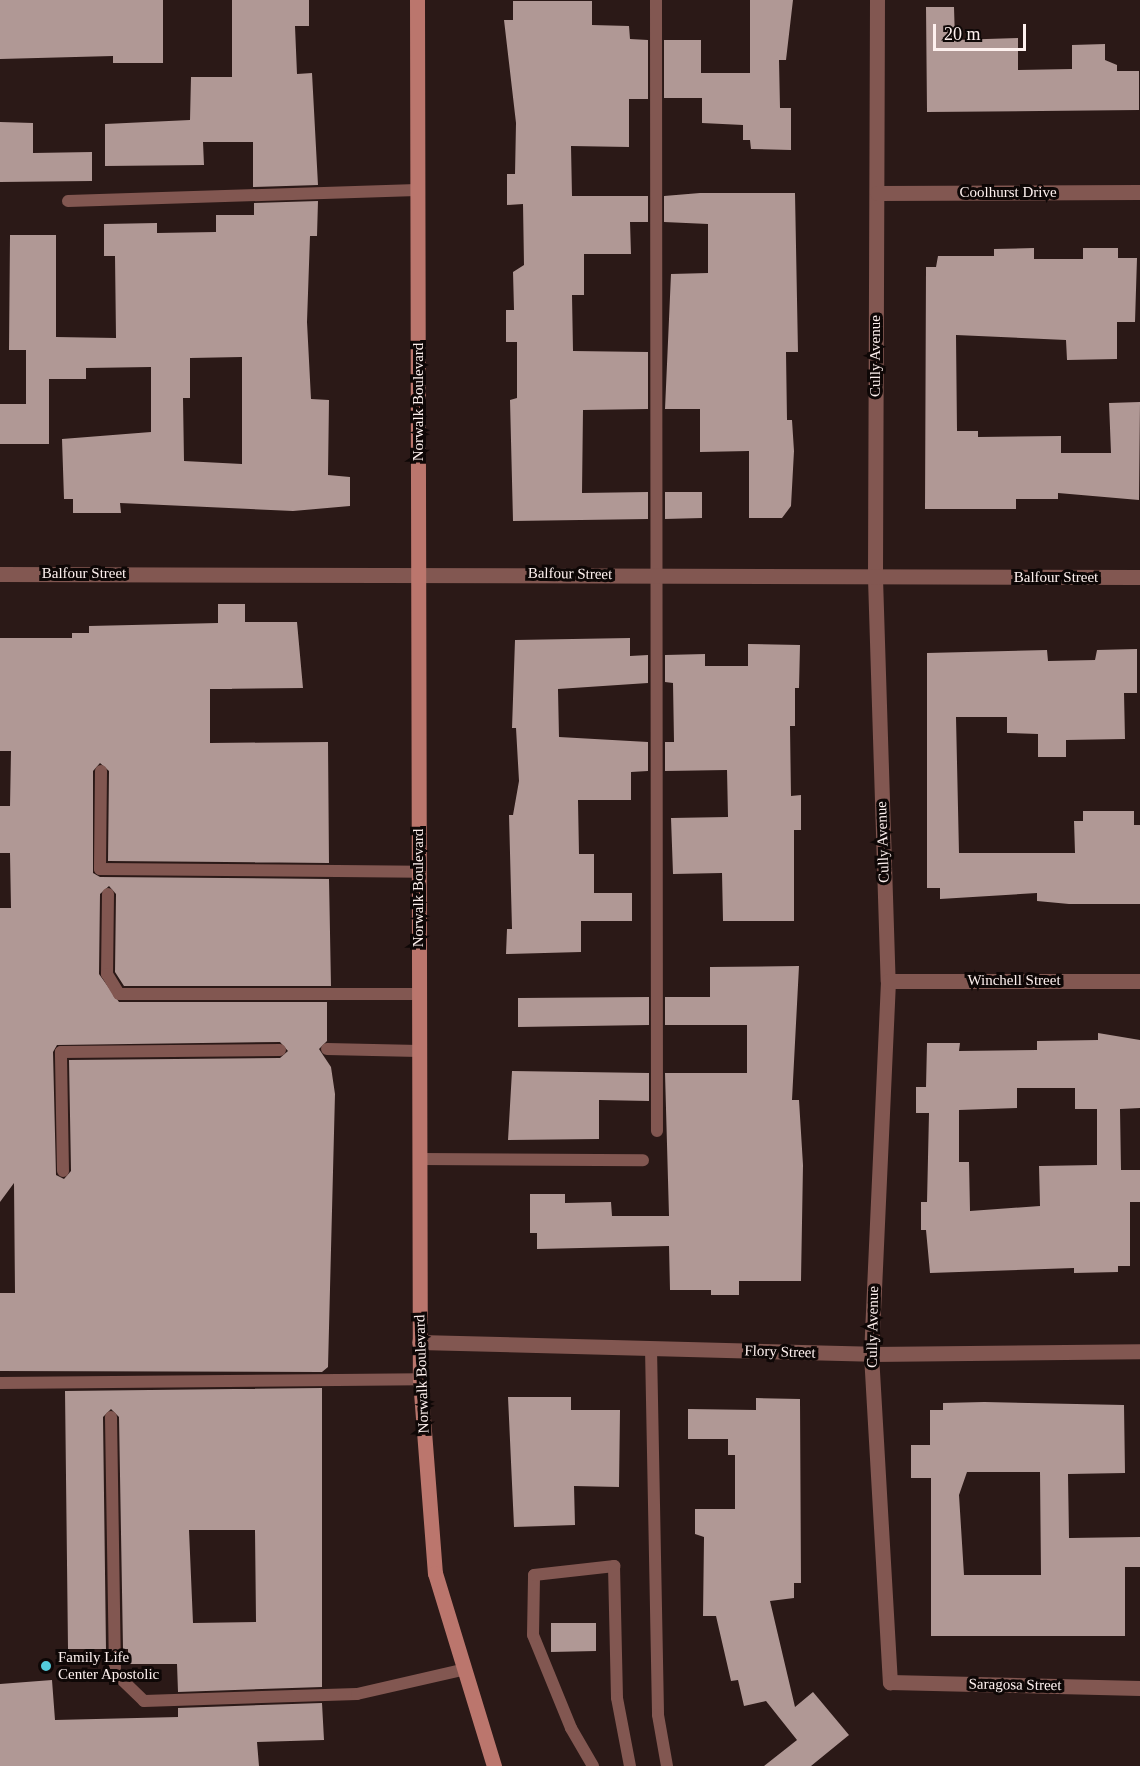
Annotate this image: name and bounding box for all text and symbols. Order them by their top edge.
scale bar [936,12,1029,50]
text: 20 m [944,24,981,44]
street label: Coolhurst Drive [959,184,1057,202]
street label: Cully Avenue [867,315,885,397]
street label: Norwalk Boulevard [410,343,428,461]
street label: Balfour Street [528,564,612,584]
street label: Balfour Street [42,565,126,583]
street label: Balfour Street [1014,569,1098,587]
street label: Cully Avenue [873,800,893,884]
street label: Norwalk Boulevard [410,829,428,947]
street label: Winchell Street [967,972,1061,990]
street label: Cully Avenue [863,1286,883,1368]
street label: Norwalk Boulevard [411,1314,433,1434]
street label: Flory Street [744,1342,816,1362]
place label: Family Life Center Apostolic [58,1648,160,1683]
marker: Family Life Center Apostolic [39,1659,53,1673]
street label: Saragosa Street [968,1675,1062,1695]

